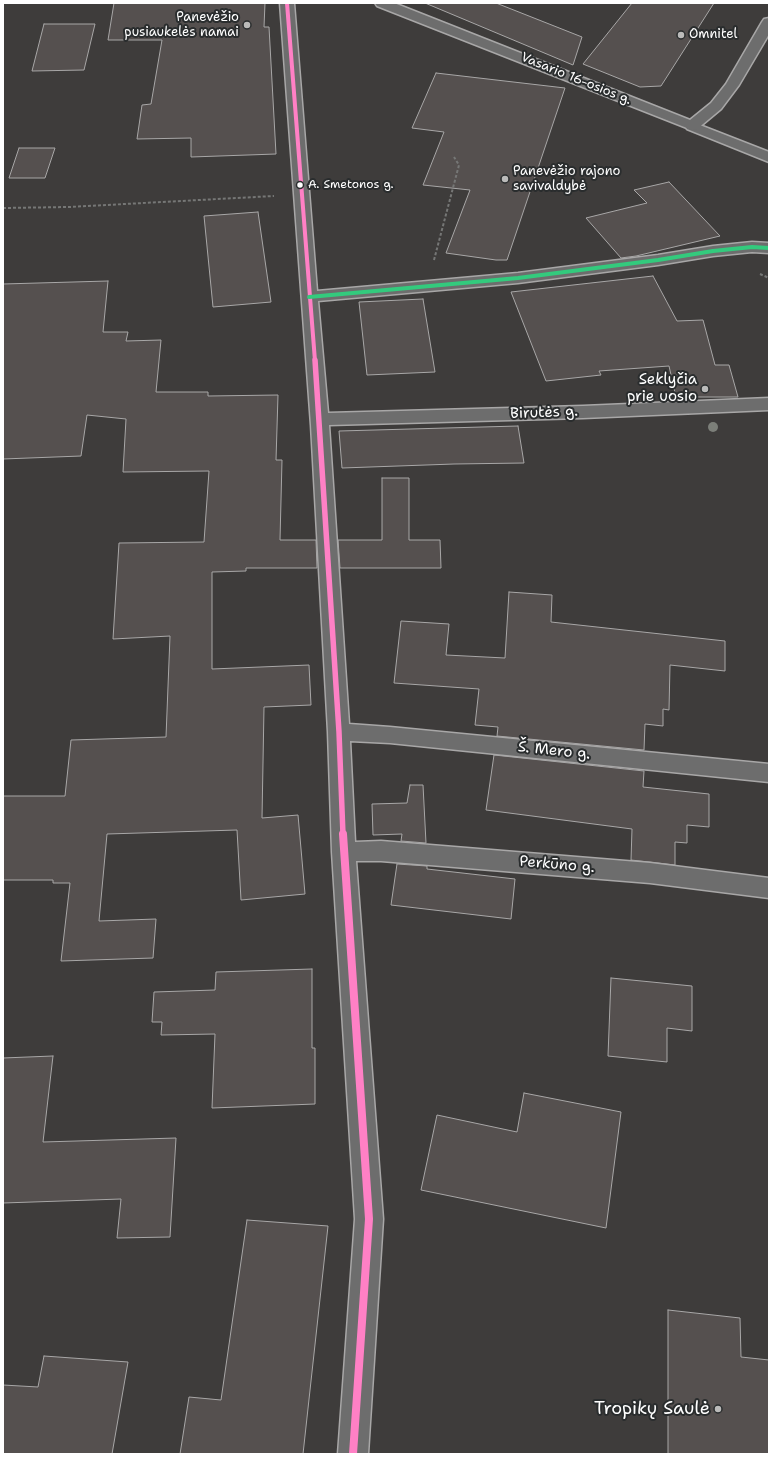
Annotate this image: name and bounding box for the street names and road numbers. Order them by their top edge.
street label: Vasario 16-osios g. [518,50,634,108]
street label: Birutės g. [510,403,578,423]
street label: Š. Mero g. [517,738,591,764]
street label: Perkūno g. [519,853,595,877]

